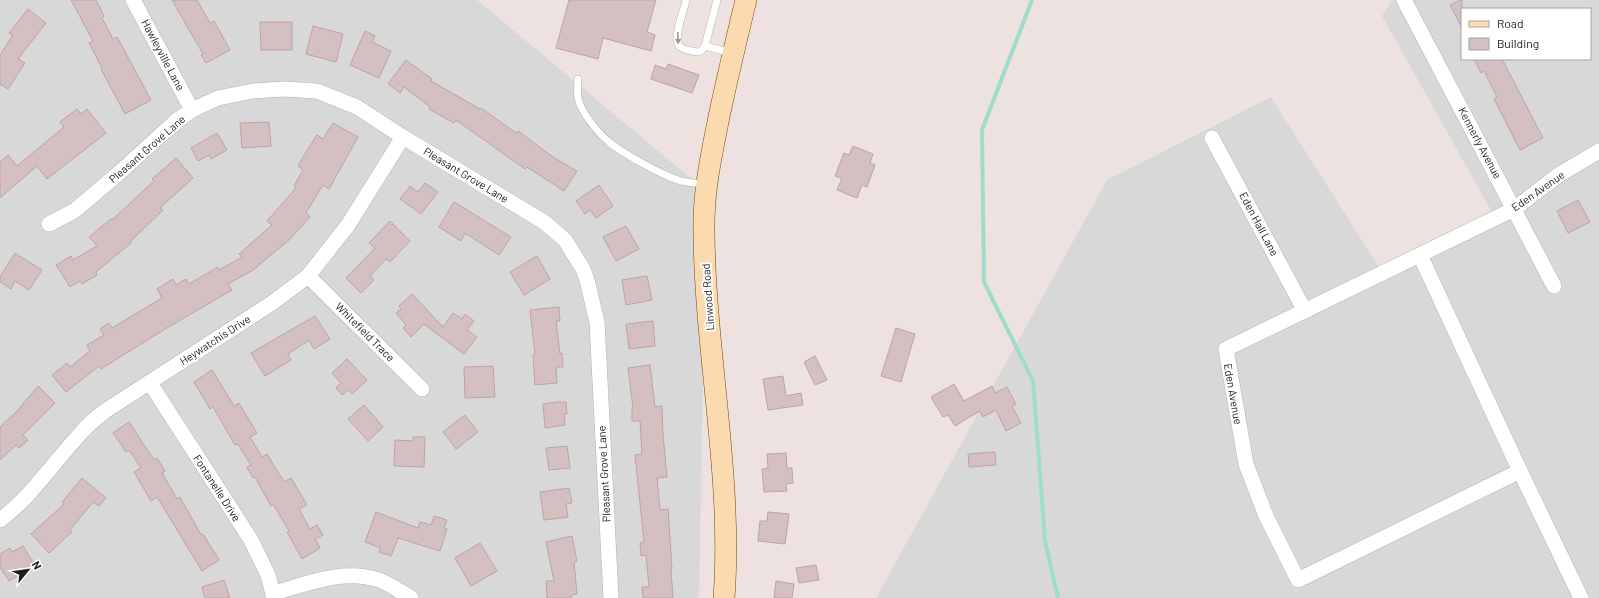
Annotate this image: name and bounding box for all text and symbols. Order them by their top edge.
legend [1461,8,1591,60]
text: Road [1497,16,1524,30]
street label: Hawleyville Lane [139,17,188,93]
one-way arrow [675,31,681,44]
text: Building [1497,36,1539,50]
street label: Kennerly Avenue [1456,105,1505,181]
street label: Pleasant Grove Lane [106,112,188,185]
street label: Pleasant Grove Lane [421,144,511,205]
street label: Eden Avenue [1509,168,1567,214]
street label: Eden Hall Lane [1237,190,1282,258]
street label: Linwood Road [699,263,716,331]
street label: Whitefield Trace [333,299,398,364]
street label: Heywatchis Drive [177,312,253,367]
street label: Eden Avenue [1222,362,1245,426]
street label: Pleasant Grove Lane [594,425,613,523]
street label: Fontanelle Drive [191,452,244,524]
north arrow [8,550,48,590]
text: N [30,559,45,571]

